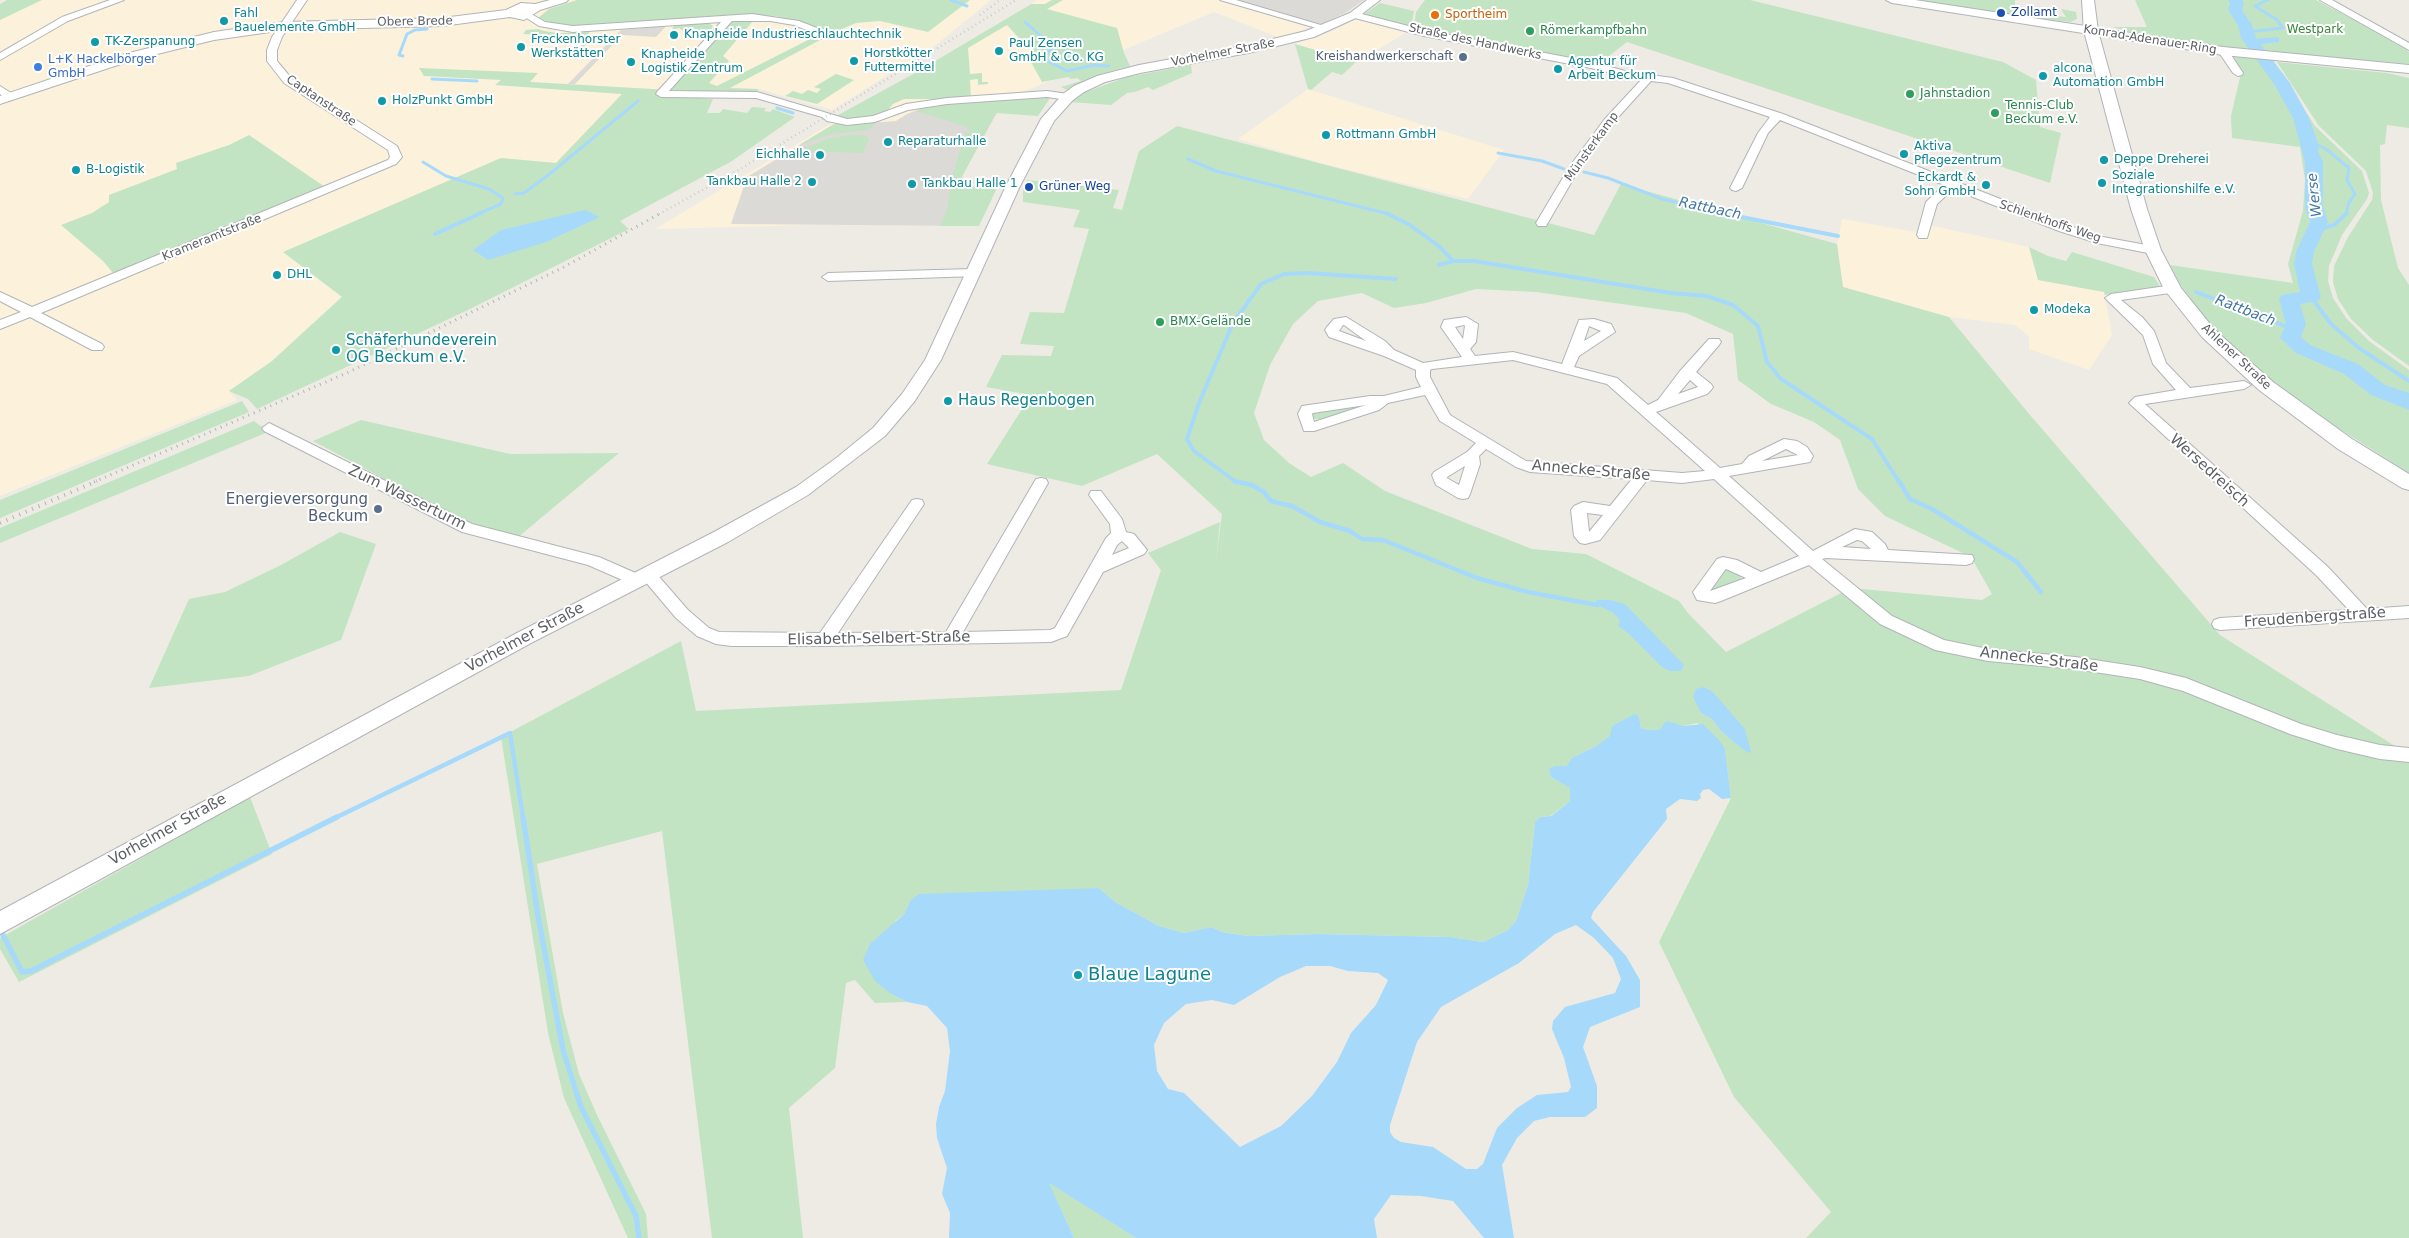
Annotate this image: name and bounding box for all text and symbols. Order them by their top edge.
place label: Zollamt [2011,6,2057,20]
place label: Fahl Bauelemente GmbH [234,7,356,35]
marker: Zollamt [1995,7,2007,19]
place label: Sportheim [1445,8,1507,22]
marker: Sportheim [1429,9,1441,21]
street label: Obere Brede [377,14,453,30]
marker: Fahl Bauelemente GmbH [218,15,230,27]
street label: Straße des Handwerks [1407,21,1543,63]
street label: Konrad-Adenauer-Ring [2082,22,2218,58]
park label: Westpark [2287,23,2343,37]
place label: Römerkampfbahn [1540,24,1647,38]
marker: Römerkampfbahn [1524,25,1536,37]
place label: Knapheide Industrieschlauchtechnik [684,28,902,42]
marker: Knapheide Industrieschlauchtechnik [668,29,680,41]
place label: Freckenhorster Werkstätten [531,33,620,61]
place label: TK-Zerspanung [105,35,195,49]
marker: TK-Zerspanung [89,36,101,48]
street label: Vorhelmer Straße [1170,36,1276,70]
place label: Paul Zensen GmbH & Co. KG [1009,37,1104,65]
marker: Freckenhorster Werkstätten [515,41,527,53]
marker: Paul Zensen GmbH & Co. KG [993,45,1005,57]
place label: Horstkötter Futtermittel [864,47,935,75]
place label: Knapheide Logistik Zentrum [641,48,743,76]
place label: Kreishandwerkerschaft [1316,50,1453,64]
marker: Kreishandwerkerschaft [1457,51,1469,63]
place label: L+K Hackelbörger GmbH [48,53,156,81]
marker: Horstkötter Futtermittel [848,55,860,67]
place label: Agentur für Arbeit Beckum [1568,55,1656,83]
marker: Knapheide Logistik Zentrum [625,56,637,68]
marker: L+K Hackelbörger GmbH [32,61,44,73]
place label: alcona Automation GmbH [2053,62,2164,90]
marker: Agentur für Arbeit Beckum [1552,63,1564,75]
marker: alcona Automation GmbH [2037,70,2049,82]
street label: Captanstraße [283,72,359,130]
place label: Jahnstadion [1920,87,1990,101]
marker: Jahnstadion [1904,88,1916,100]
place label: HolzPunkt GmbH [392,94,493,108]
marker: HolzPunkt GmbH [376,95,388,107]
place label: Tennis-Club Beckum e.V. [2005,99,2079,127]
marker: Tennis-Club Beckum e.V. [1989,107,2001,119]
street label: Münsterkamp [1562,110,1622,184]
place label: Rottmann GmbH [1336,128,1436,142]
marker: Rottmann GmbH [1320,129,1332,141]
place label: Reparaturhalle [898,135,986,149]
marker: Reparaturhalle [882,136,894,148]
place label: Aktiva Pflegezentrum [1914,140,2001,168]
place label: Eichhalle [756,148,810,162]
marker: Aktiva Pflegezentrum [1898,148,1910,160]
marker: Eichhalle [814,149,826,161]
place label: Deppe Dreherei [2114,153,2209,167]
marker: Deppe Dreherei [2098,154,2110,166]
place label: B-Logistik [86,163,145,177]
marker: B-Logistik [70,164,82,176]
place label: Soziale Integrationshilfe e.V. [2112,169,2236,197]
place label: Eckardt & Sohn GmbH [1904,171,1976,199]
water label: Werse [2304,172,2326,218]
place label: Tankbau Halle 2 [706,175,802,189]
marker: Tankbau Halle 2 [806,176,818,188]
place label: Tankbau Halle 1 [922,177,1018,191]
marker: Soziale Integrationshilfe e.V. [2096,177,2108,189]
marker: Tankbau Halle 1 [906,178,918,190]
marker: Eckardt & Sohn GmbH [1980,179,1992,191]
place label: Grüner Weg [1039,180,1111,194]
marker: Grüner Weg [1023,181,1035,193]
water label: Rattbach [1677,194,1743,224]
street label: Schlenkhoffs Weg [1997,198,2103,246]
street label: Krameramtstraße [160,211,264,265]
place label: DHL [287,268,312,282]
marker: DHL [271,269,283,281]
water label: Rattbach [2212,292,2278,330]
place label: Modeka [2044,303,2091,317]
marker: Modeka [2028,304,2040,316]
place label: BMX-Gelände [1170,315,1251,329]
marker: BMX-Gelände [1154,316,1166,328]
street label: Ahlener Straße [2198,321,2274,393]
place label: Schäferhundeverein OG Beckum e.V. [346,332,497,367]
marker: Schäferhundeverein OG Beckum e.V. [330,344,342,356]
place label: Haus Regenbogen [958,392,1095,410]
marker: Haus Regenbogen [942,395,954,407]
street label: Wersedreisch [2166,431,2252,511]
street label: Annecke-Straße [1531,457,1651,485]
street label: Zum Wasserturm [345,462,469,534]
place label: Energieversorgung Beckum [226,491,368,526]
marker: Energieversorgung Beckum [372,503,384,515]
street label: Vorhelmer Straße [463,599,587,677]
street label: Freudenbergstraße [2243,604,2387,632]
street label: Elisabeth-Selbert-Straße [787,628,971,650]
street label: Annecke-Straße [1979,644,2099,676]
street label: Vorhelmer Straße [106,790,230,870]
place label: Blaue Lagune [1088,964,1211,986]
marker: Blaue Lagune [1072,969,1084,981]

